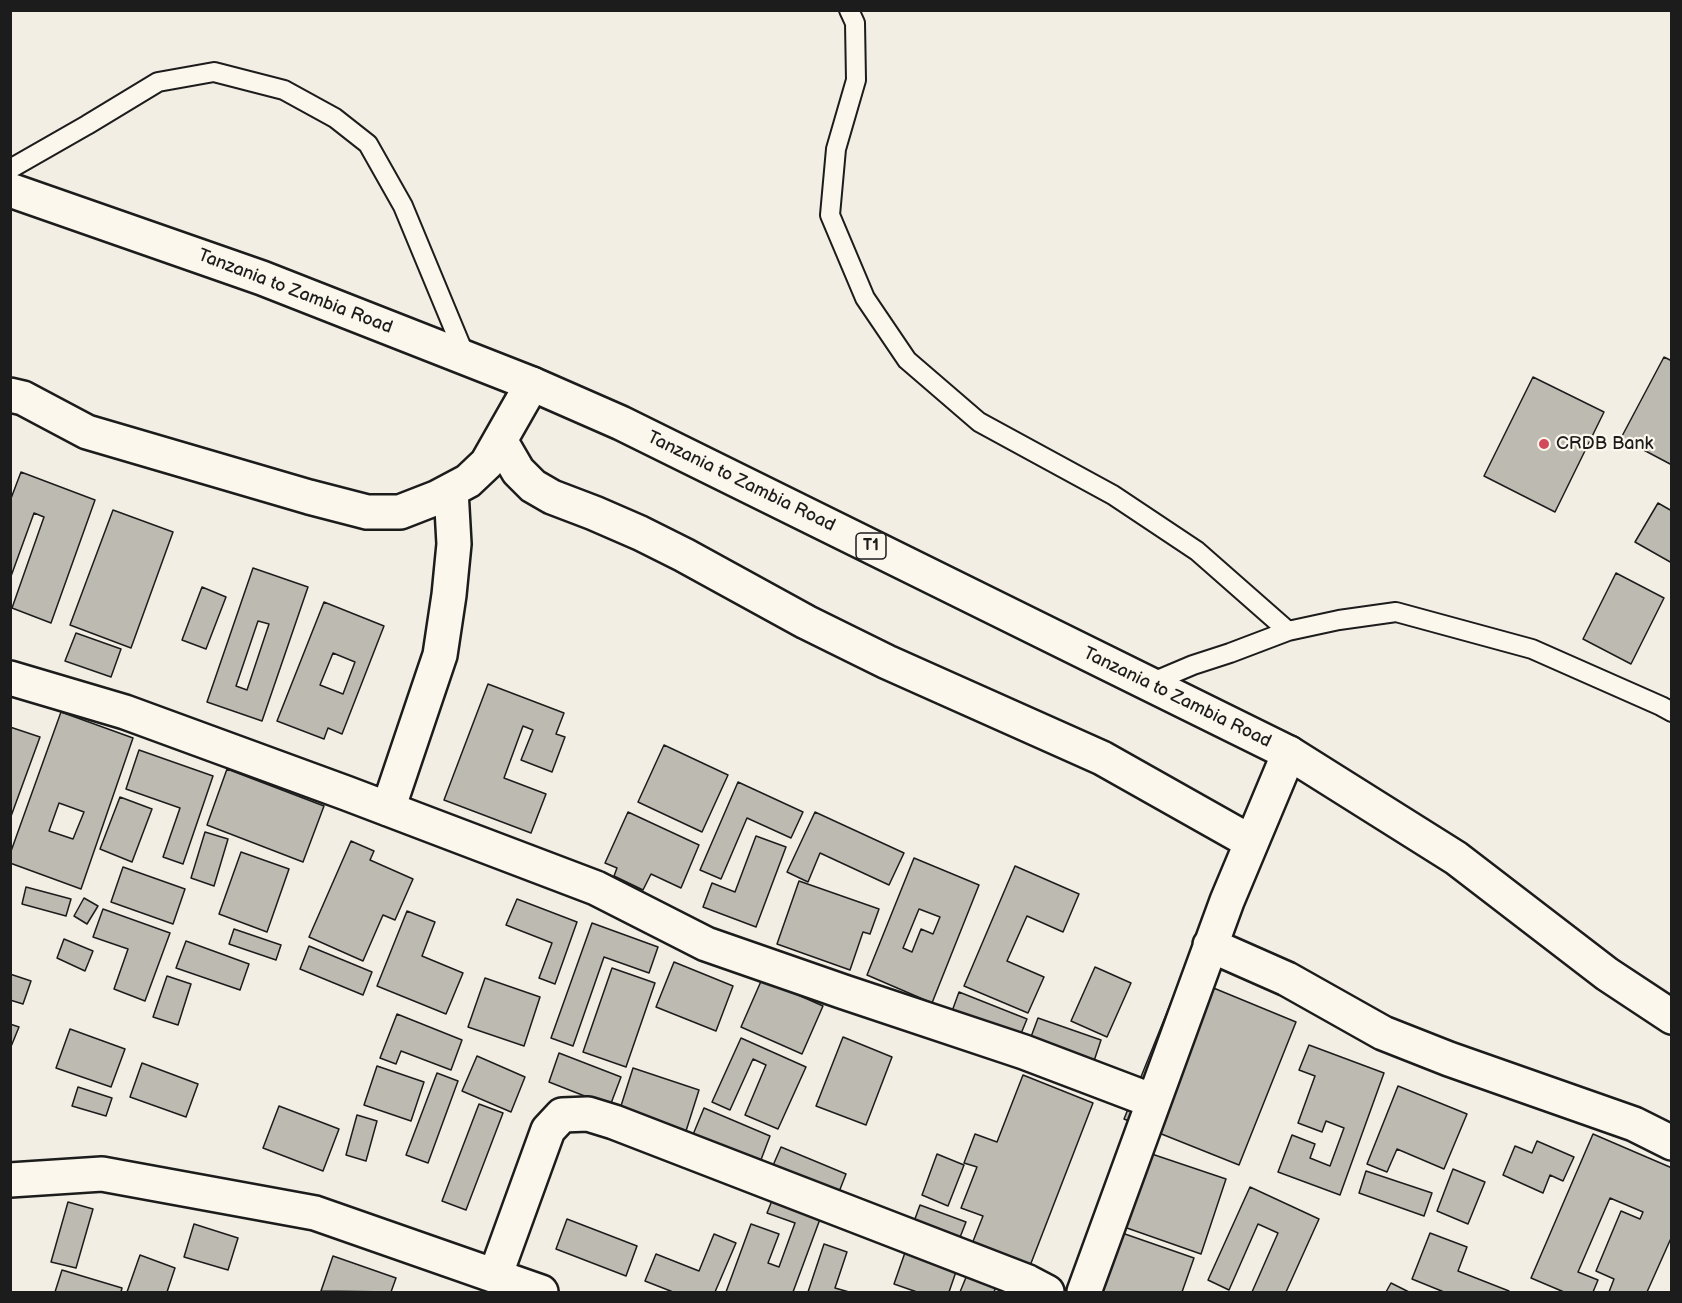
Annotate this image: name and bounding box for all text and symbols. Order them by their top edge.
street label: Tanzania to Zambia Road [195,245,395,339]
street label: Tanzania to Zambia Road [643,427,839,537]
place label: CRDB Bank [1556,433,1653,455]
marker: CRDB Bank [1537,437,1551,451]
road number: T1 [856,533,886,559]
street label: Tanzania to Zambia Road [1079,643,1275,753]

